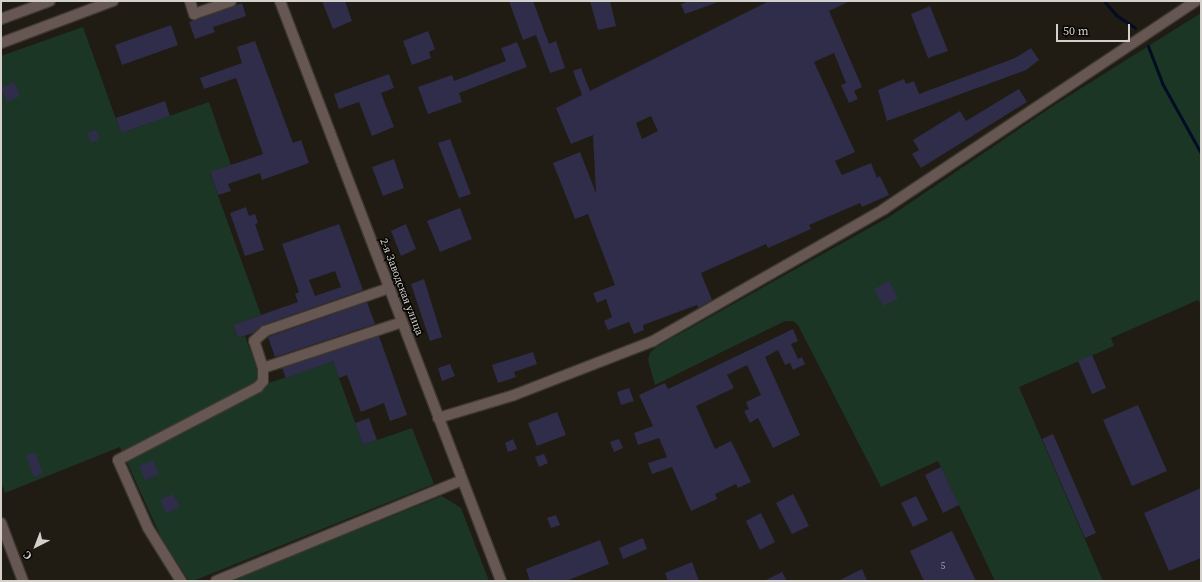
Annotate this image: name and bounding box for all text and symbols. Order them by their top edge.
scale bar [1058,16,1132,42]
text: 50 m [1063,23,1089,39]
street label: 2-я Заводская улица [376,237,426,337]
north arrow [16,526,56,566]
text: С [20,547,35,563]
house number: 5 [941,561,945,571]

